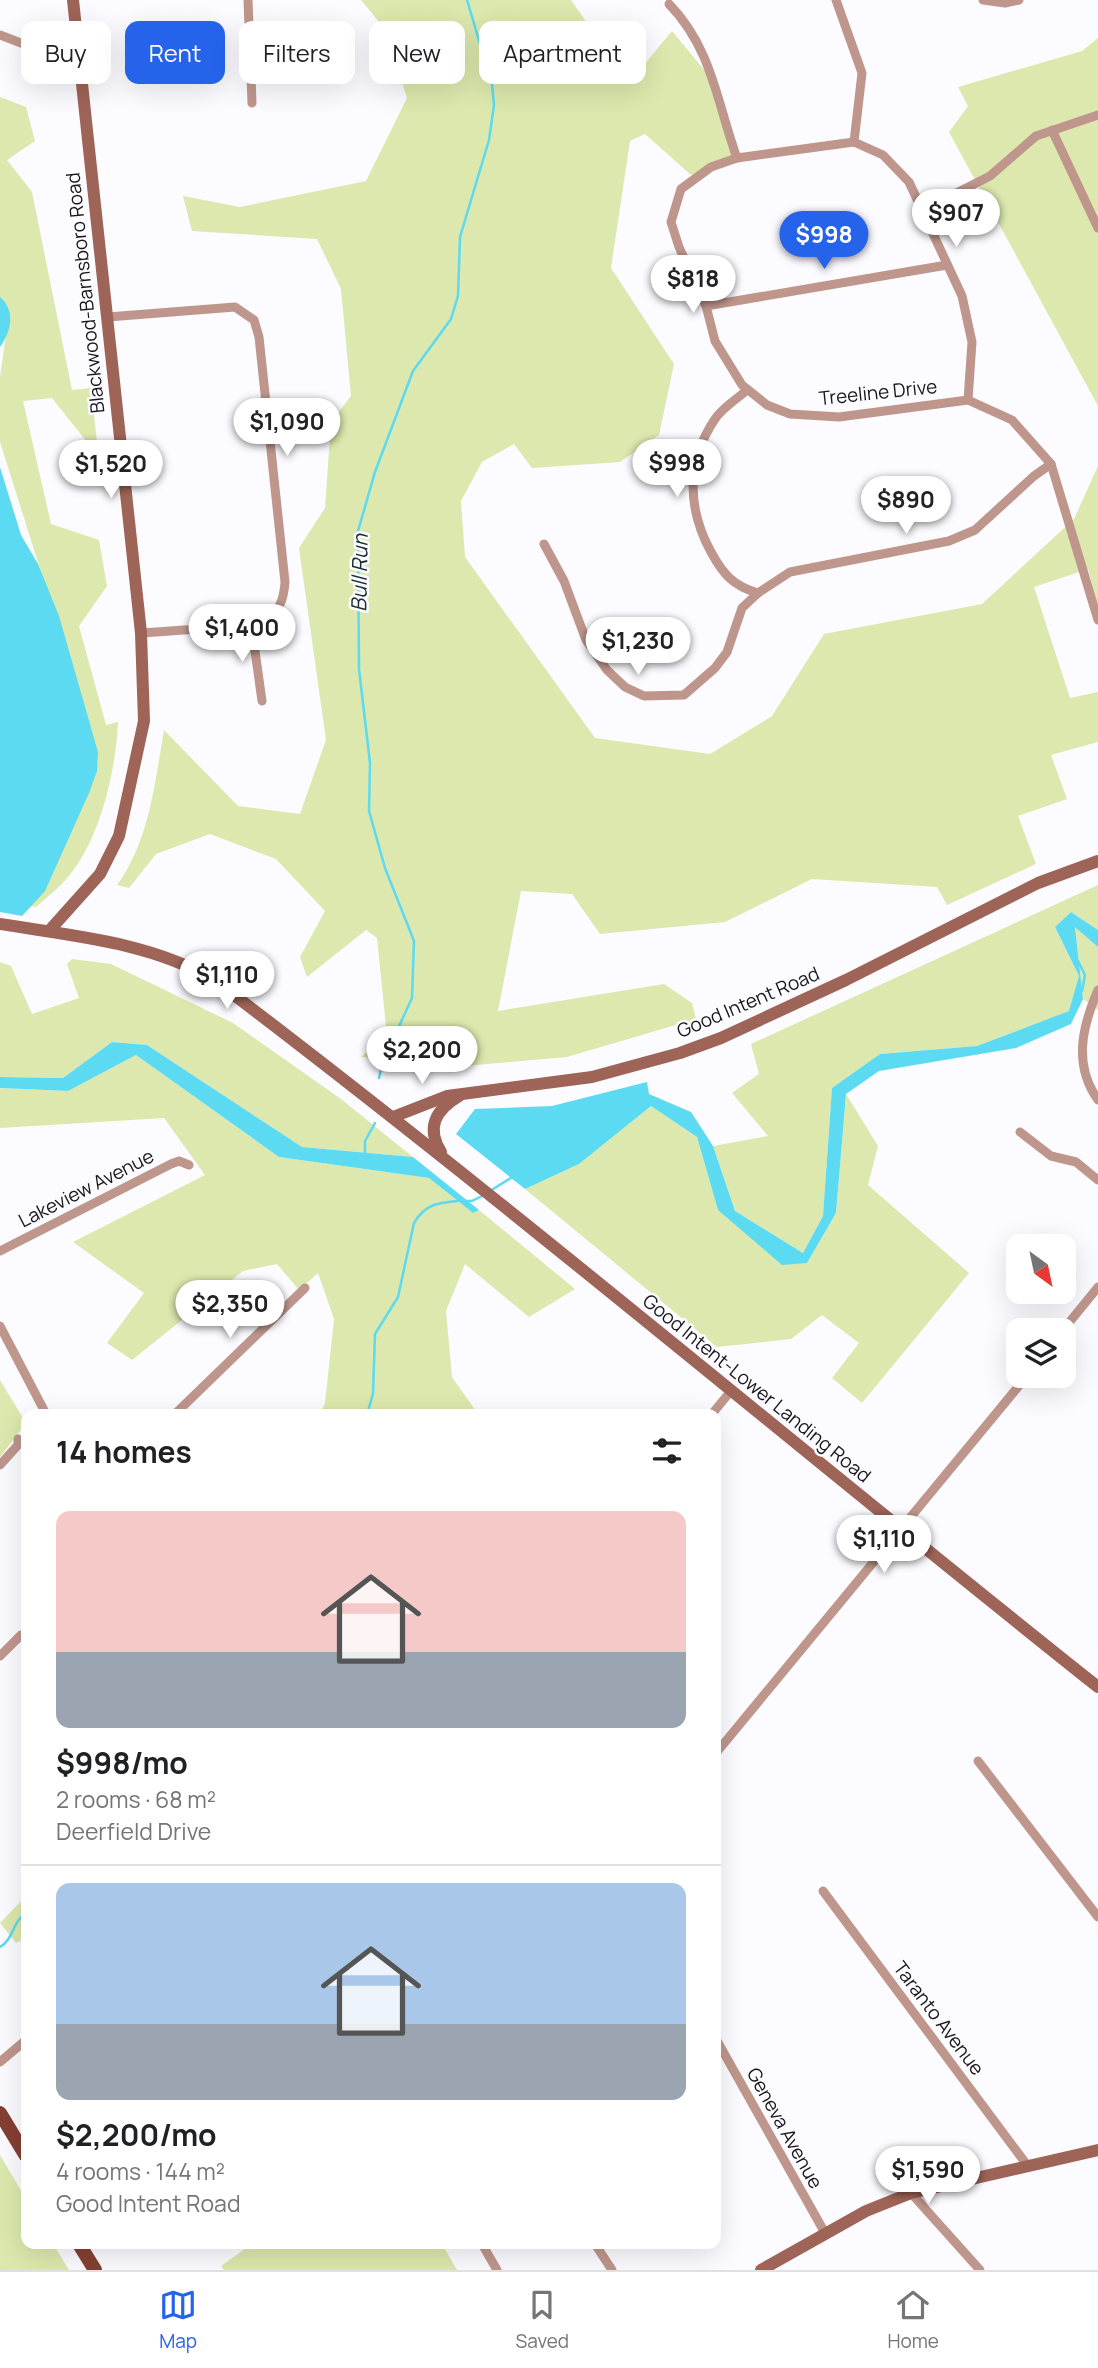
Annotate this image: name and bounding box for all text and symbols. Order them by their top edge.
chip: Buy [21,21,111,84]
chip: Rent [125,21,225,84]
chip: Filters [239,21,355,84]
chip: New [369,21,465,84]
chip: Apartment [479,21,646,84]
street label: Blackwood-Barnsboro Road [59,171,111,415]
pin: $907 [915,190,997,249]
text: $907 [928,196,984,228]
pin: $998 [783,212,865,271]
text: $998 [795,218,853,250]
pin: $818 [652,256,734,315]
text: $818 [667,262,719,294]
street label: Treeline Drive [818,373,938,411]
pin: $1,090 [230,398,344,458]
text: $1,090 [249,405,325,437]
pin: $1,520 [54,440,168,500]
pin: $998 [636,440,718,499]
text: $998 [648,446,706,478]
text: $1,520 [75,447,147,479]
pin: $890 [865,476,947,536]
text: $890 [877,483,935,515]
water label: Bull Run [344,532,374,612]
pin: $1,400 [185,604,299,664]
text: $1,400 [205,611,279,643]
pin: $1,230 [581,618,695,677]
text: $1,230 [602,624,674,656]
pin: $1,110 [170,951,284,1011]
text: $1,110 [195,958,259,990]
street label: Good Intent Road [673,960,823,1044]
pin: $2,200 [365,1026,479,1086]
text: $2,200 [382,1033,462,1065]
street label: Lakeview Avenue [14,1143,158,1233]
north arrow [1006,1234,1076,1304]
map controls [1006,1234,1076,1388]
pin: $2,350 [173,1280,287,1340]
text: $2,350 [191,1287,269,1319]
street label: Good Intent-Lower Landing Road [637,1288,877,1488]
button: layers [1006,1318,1076,1388]
text: 14 homes [56,1431,192,1472]
icon: filters [648,1432,686,1470]
pin: $1,110 [827,1516,941,1575]
text: $1,110 [852,1522,916,1554]
icon: home [308,1556,434,1682]
text: $998/mo [56,1742,188,1783]
text: 2 rooms · 68 m² [56,1783,216,1815]
text: Deerfield Drive [56,1815,211,1847]
icon: home [308,1928,434,2054]
street label: Taranto Avenue [888,1956,990,2080]
street label: Geneva Avenue [741,2063,829,2193]
text: $2,200/mo [56,2114,217,2155]
pin: $1,590 [871,2146,985,2206]
text: $1,590 [891,2153,965,2185]
text: 4 rooms · 144 m² [56,2155,225,2187]
text: Good Intent Road [56,2187,241,2219]
tab: Map [159,2286,197,2354]
tab: Saved [516,2286,569,2354]
tab: Home [887,2286,939,2354]

